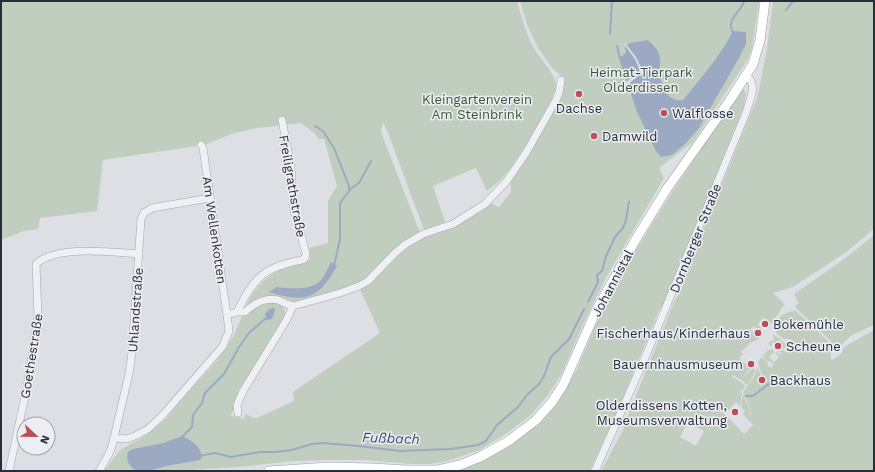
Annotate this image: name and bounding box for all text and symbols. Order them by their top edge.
park label: Heimat-Tierpark Olderdissen [590,65,693,95]
marker: Dachse [574,89,584,99]
park label: Kleingartenverein Am Steinbrink [422,92,532,122]
place label: Dachse [556,101,602,116]
place label: Walflosse [672,106,733,121]
marker: Walflosse [659,108,669,118]
place label: Damwild [602,129,657,144]
marker: Damwild [589,131,599,141]
street label: Freiligrathstraße [276,134,309,239]
street label: Am Wellenkotten [200,175,229,285]
street label: Dornberger Straße [667,181,724,295]
street label: Johannistal [589,247,636,319]
street label: Uhlandstraße [125,267,146,353]
street label: Goethestraße [17,313,46,400]
place label: Bokemühle [773,317,844,332]
marker: Bokemühle [760,319,770,329]
place label: Fischerhaus/Kinderhaus [596,326,750,341]
marker: Fischerhaus/Kinderhaus [753,328,763,338]
place label: Scheune [786,339,841,354]
marker: Scheune [773,341,783,351]
place label: Bauernhausmuseum [613,357,743,372]
marker: Bauernhausmuseum [746,359,756,369]
place label: Backhaus [770,373,831,388]
marker: Backhaus [757,375,767,385]
place label: Olderdissens Kotten, Museumsverwaltung [596,398,727,428]
marker: Olderdissens Kotten, Museumsverwaltung [730,407,740,417]
north arrow [16,416,56,456]
water label: Fußbach [362,429,420,447]
text: N [37,433,52,446]

